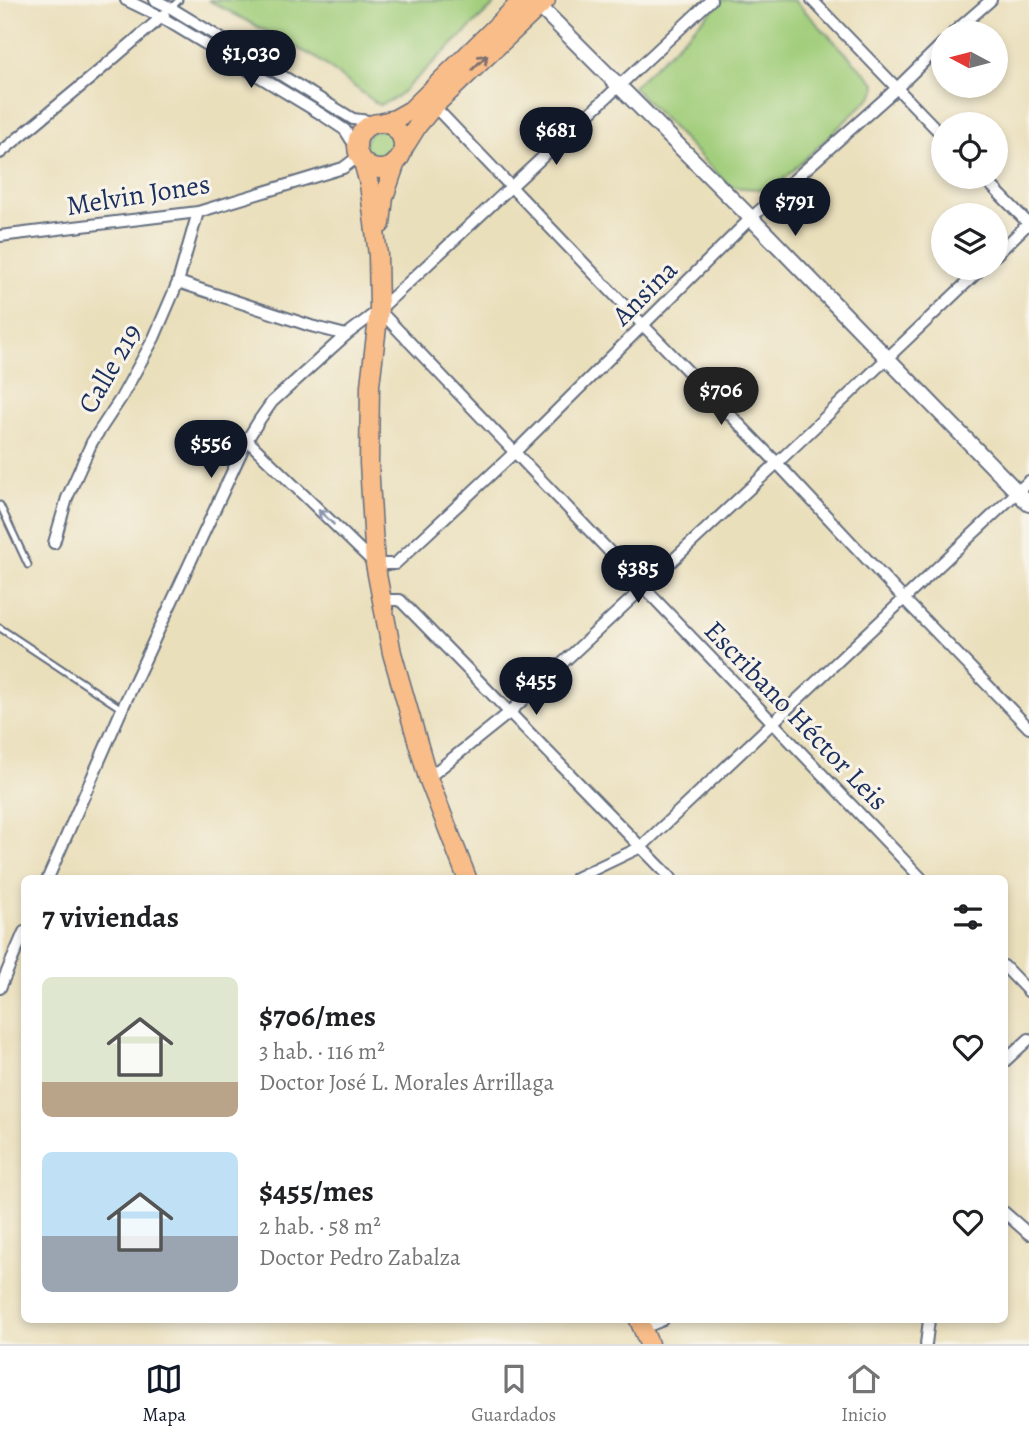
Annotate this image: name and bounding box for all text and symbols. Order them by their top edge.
north arrow [931,21,1008,98]
map controls [931,21,1008,280]
pin: $1,030 [194,31,308,90]
text: $1,030 [222,37,280,68]
one-way arrow [471,54,488,71]
pin: $681 [515,108,597,167]
button: locate [931,112,1008,189]
text: $681 [536,114,576,145]
street label: Melvin Jones [64,165,213,225]
pin: $791 [754,178,836,238]
text: $791 [775,185,815,216]
button: layers [931,203,1008,280]
street label: Ansina [603,251,686,335]
street label: Calle 219 [69,317,151,420]
pin: $706 [680,368,762,427]
text: $706 [700,374,742,405]
pin: $556 [170,420,252,480]
text: $556 [190,427,232,458]
one-way arrow [318,508,335,525]
pin: $385 [597,546,679,605]
text: $385 [617,552,659,583]
street label: Escribano Héctor Leis [696,612,897,819]
pin: $455 [495,658,577,717]
text: $455 [515,664,557,695]
text: 7 viviendas [42,897,179,937]
icon: filters [949,898,987,936]
text: $706/mes [259,996,376,1036]
icon: home [98,1005,182,1089]
icon: heart [949,1028,987,1066]
text: 3 hab. · 116 m² [259,1036,385,1067]
text: Doctor José L. Morales Arrillaga [259,1067,554,1098]
text: $455/mes [259,1171,374,1211]
icon: home [98,1180,182,1264]
icon: heart [949,1203,987,1241]
text: 2 hab. · 58 m² [259,1211,381,1242]
text: Doctor Pedro Zabalza [259,1242,461,1273]
tab: Mapa [143,1360,186,1428]
tab: Guardados [471,1360,556,1428]
tab: Inicio [841,1360,886,1428]

